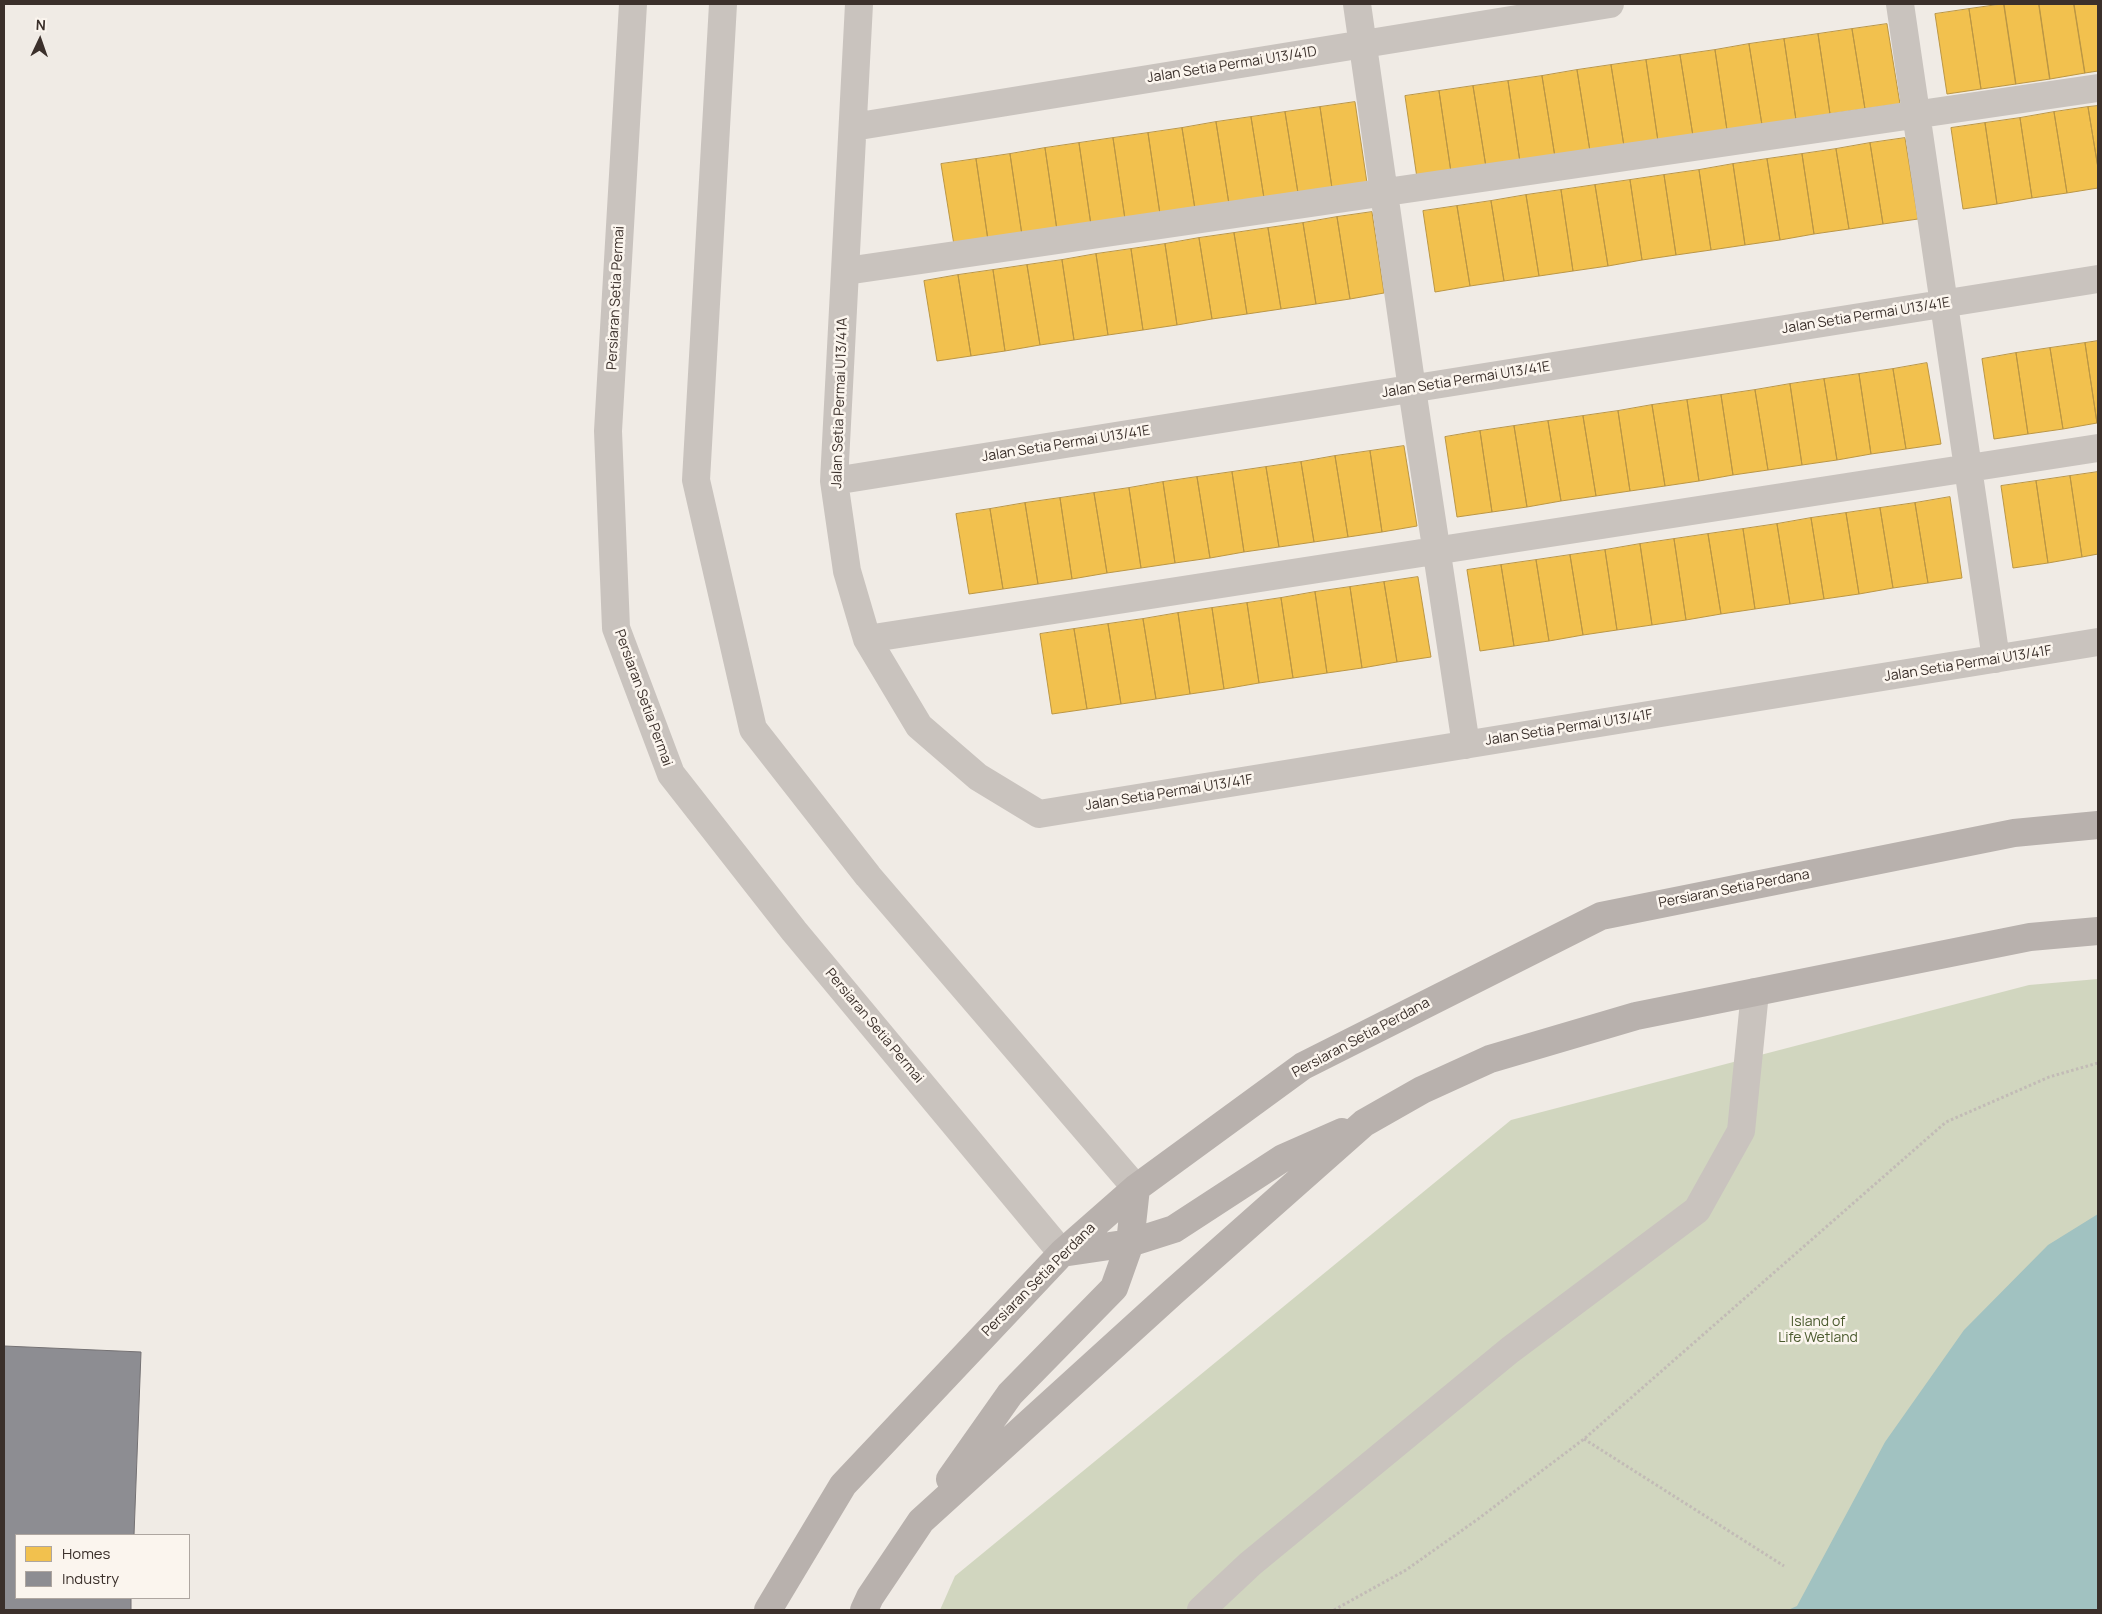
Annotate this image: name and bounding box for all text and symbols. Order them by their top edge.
north arrow [15,15,65,65]
text: N [35,15,46,34]
street label: Jalan Setia Permai U13/41D [1146,43,1318,87]
street label: Persiaran Setia Permai [604,226,628,370]
street label: Jalan Setia Permai U13/41E [1781,294,1951,338]
street label: Jalan Setia Permai U13/41A [829,317,851,489]
street label: Jalan Setia Permai U13/41E [1381,358,1551,402]
street label: Jalan Setia Permai U13/41E [981,422,1151,466]
street label: Persiaran Setia Permai [610,627,676,769]
street label: Jalan Setia Permai U13/41F [1883,642,2053,686]
street label: Jalan Setia Permai U13/41F [1484,706,1654,750]
street label: Jalan Setia Permai U13/41F [1084,771,1254,815]
street label: Persiaran Setia Perdana [1657,866,1811,912]
street label: Persiaran Setia Permai [821,965,927,1087]
street label: Persiaran Setia Perdana [1289,995,1433,1081]
street label: Persiaran Setia Perdana [979,1220,1099,1340]
park label: Island of Life Wetland [1778,1314,1858,1346]
legend [15,1534,190,1599]
text: Homes [62,1543,110,1564]
text: Industry [62,1568,119,1589]

